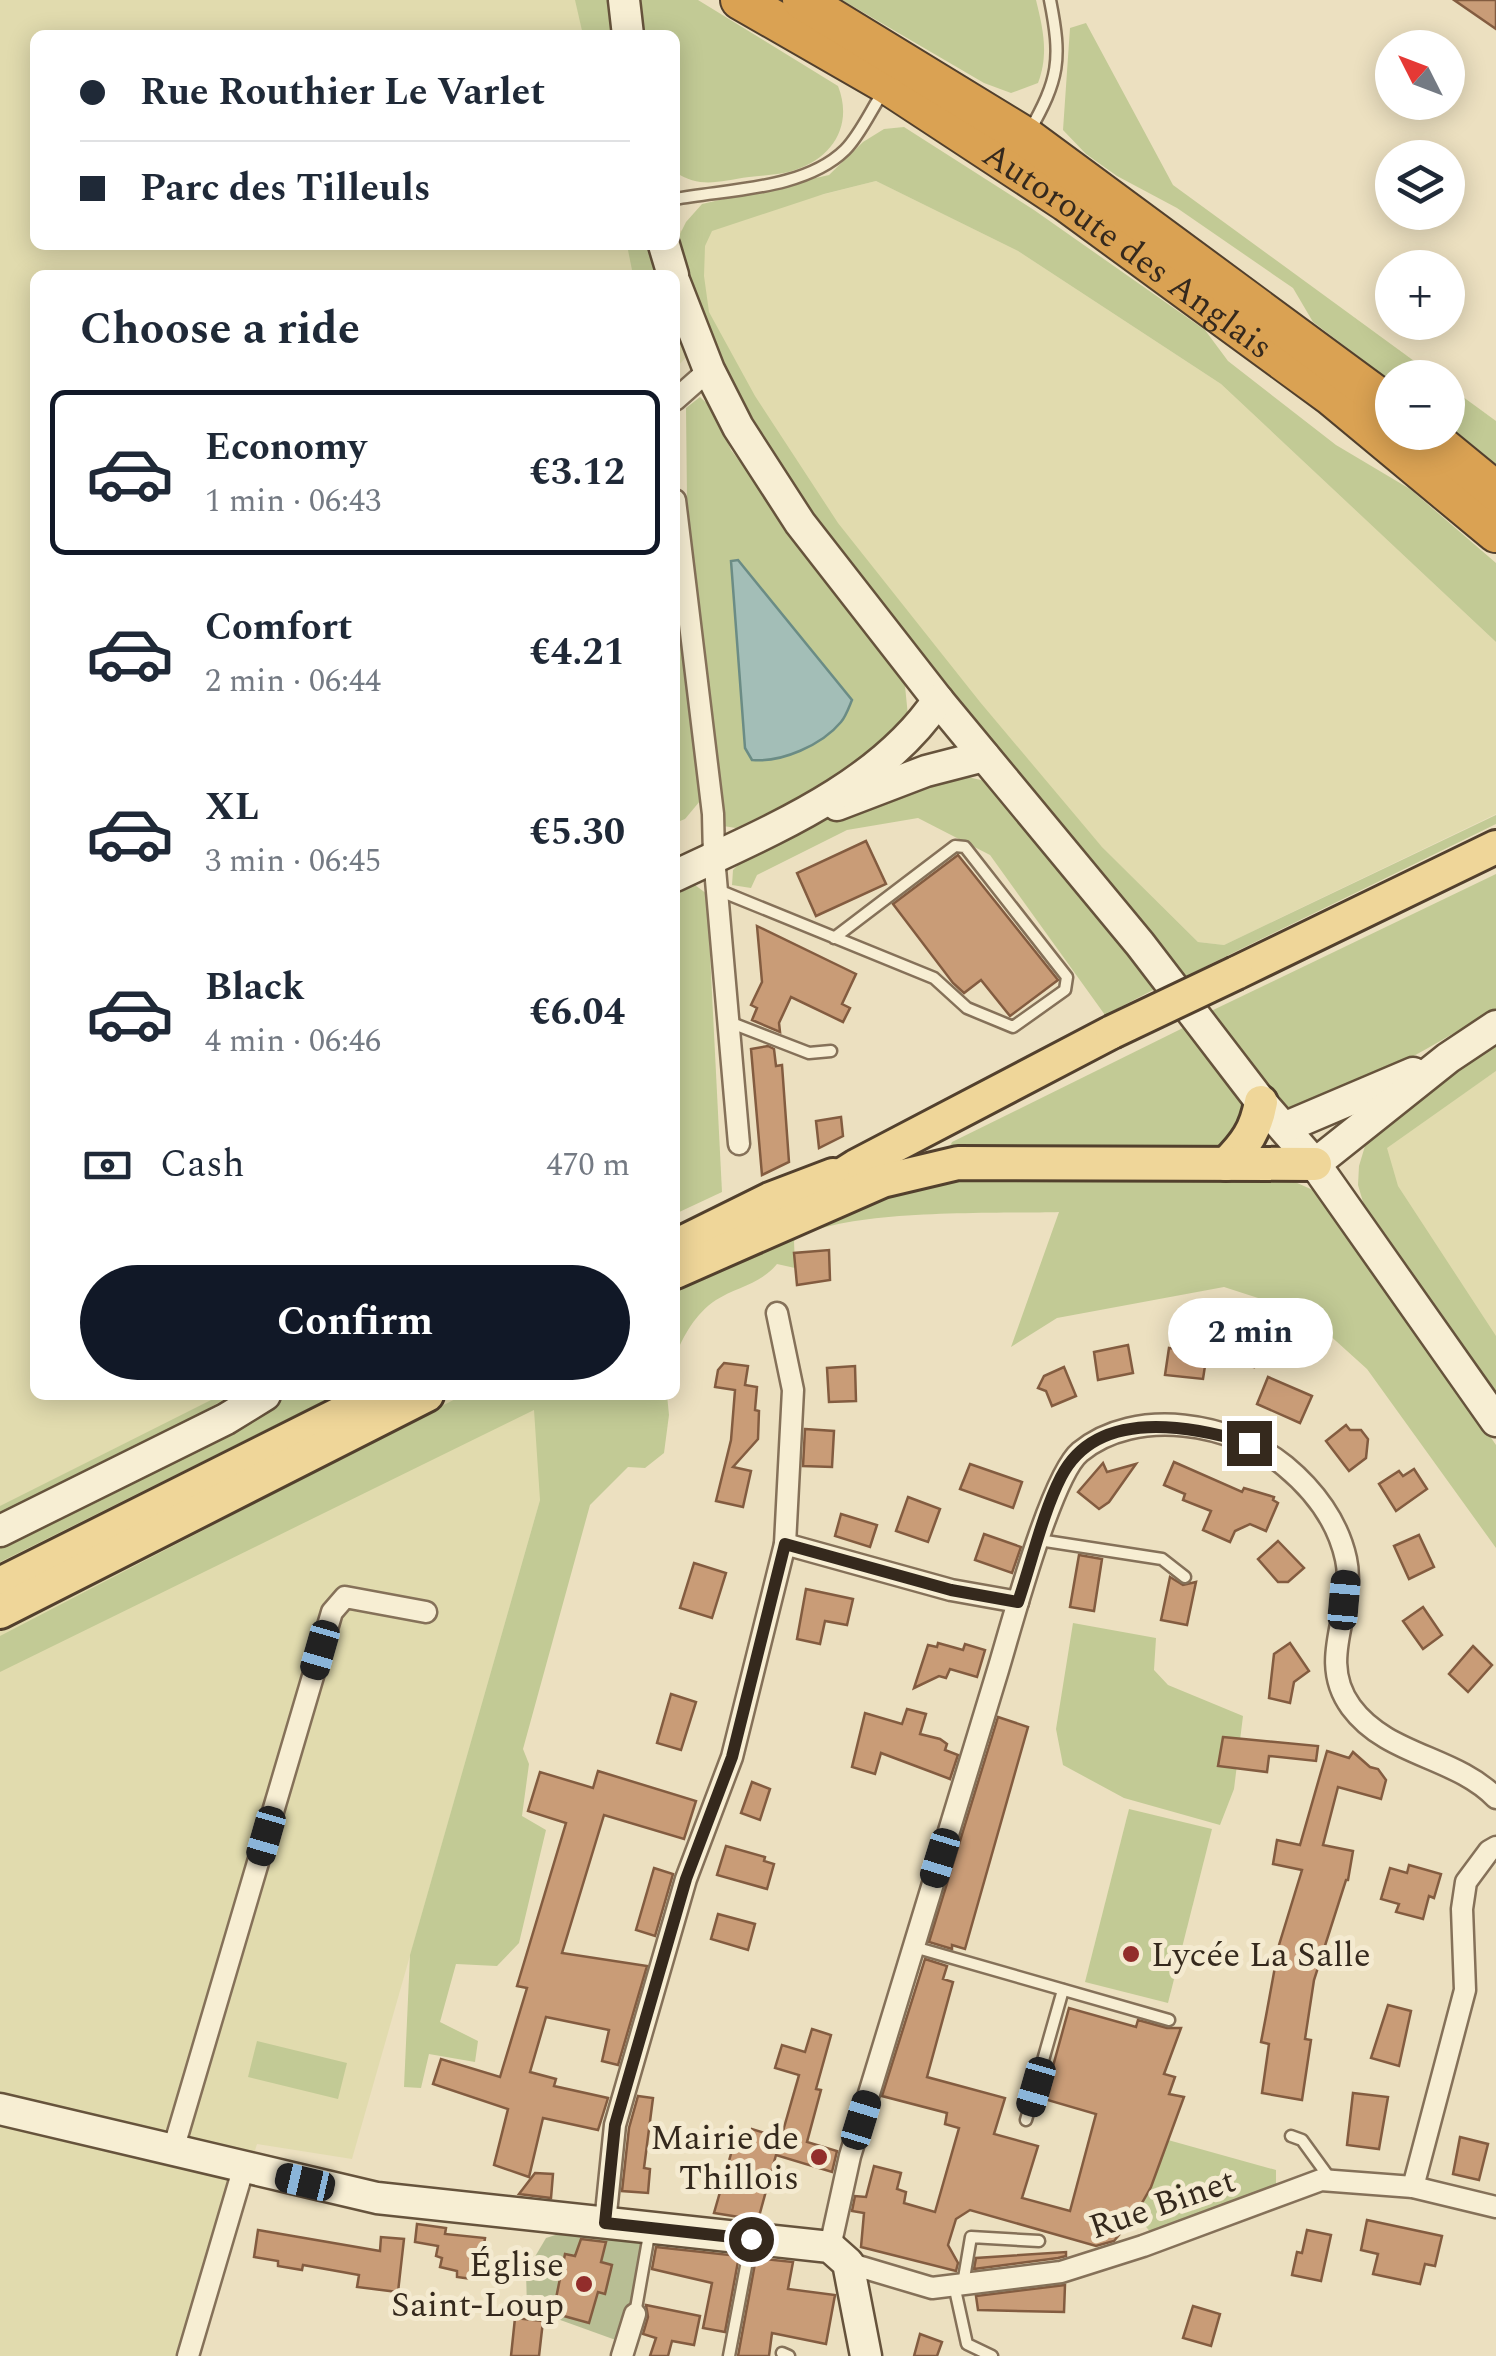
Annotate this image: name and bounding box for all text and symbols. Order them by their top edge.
north arrow [1375,30,1465,120]
map controls [1375,30,1465,450]
text: Rue Routhier Le Varlet [140,64,545,122]
street label: Autoroute des Anglais [971,129,1284,373]
button: layers [1375,140,1465,230]
text: Parc des Tilleuls [140,160,431,218]
button: + [1375,250,1465,340]
text: Choose a ride [80,295,360,364]
button: − [1375,360,1465,450]
text: Economy [205,419,366,477]
icon: car [85,428,175,518]
text: €3.12 [530,444,625,502]
text: 1 min · 06:43 [205,477,381,526]
text: Comfort [205,599,352,657]
icon: car [85,608,175,698]
text: €4.21 [530,624,625,682]
text: 2 min · 06:44 [205,657,381,706]
text: XL [205,779,259,837]
icon: car [85,788,175,878]
text: €5.30 [530,804,625,862]
text: 3 min · 06:45 [205,837,381,886]
text: Black [205,959,305,1017]
icon: car [85,968,175,1058]
text: €6.04 [530,984,625,1042]
text: 4 min · 06:46 [205,1017,381,1066]
text: Cash [160,1136,245,1194]
icon: cash [80,1138,135,1193]
text: 470 m [546,1141,630,1190]
button: Confirm [80,1265,630,1380]
callout: 2 min [1166,1298,1332,1368]
text: 2 min [1208,1308,1293,1357]
route end [1227,1421,1272,1466]
car [1326,1569,1362,1631]
car [297,1617,343,1683]
car [243,1803,289,1869]
car [917,1825,963,1891]
place label: Lycée La Salle [1151,1929,1371,1982]
marker: Lycée La Salle [1120,1943,1142,1965]
car [1013,2054,1059,2120]
car [838,2087,884,2153]
place label: Mairie de Thillois [650,2112,799,2205]
marker: Mairie de Thillois [808,2146,830,2168]
street label: Rue Binet [1082,2155,1243,2254]
car [272,2161,338,2203]
route start [729,2217,774,2262]
place label: Église Saint-Loup [391,2239,564,2332]
marker: Église Saint-Loup [573,2273,595,2295]

